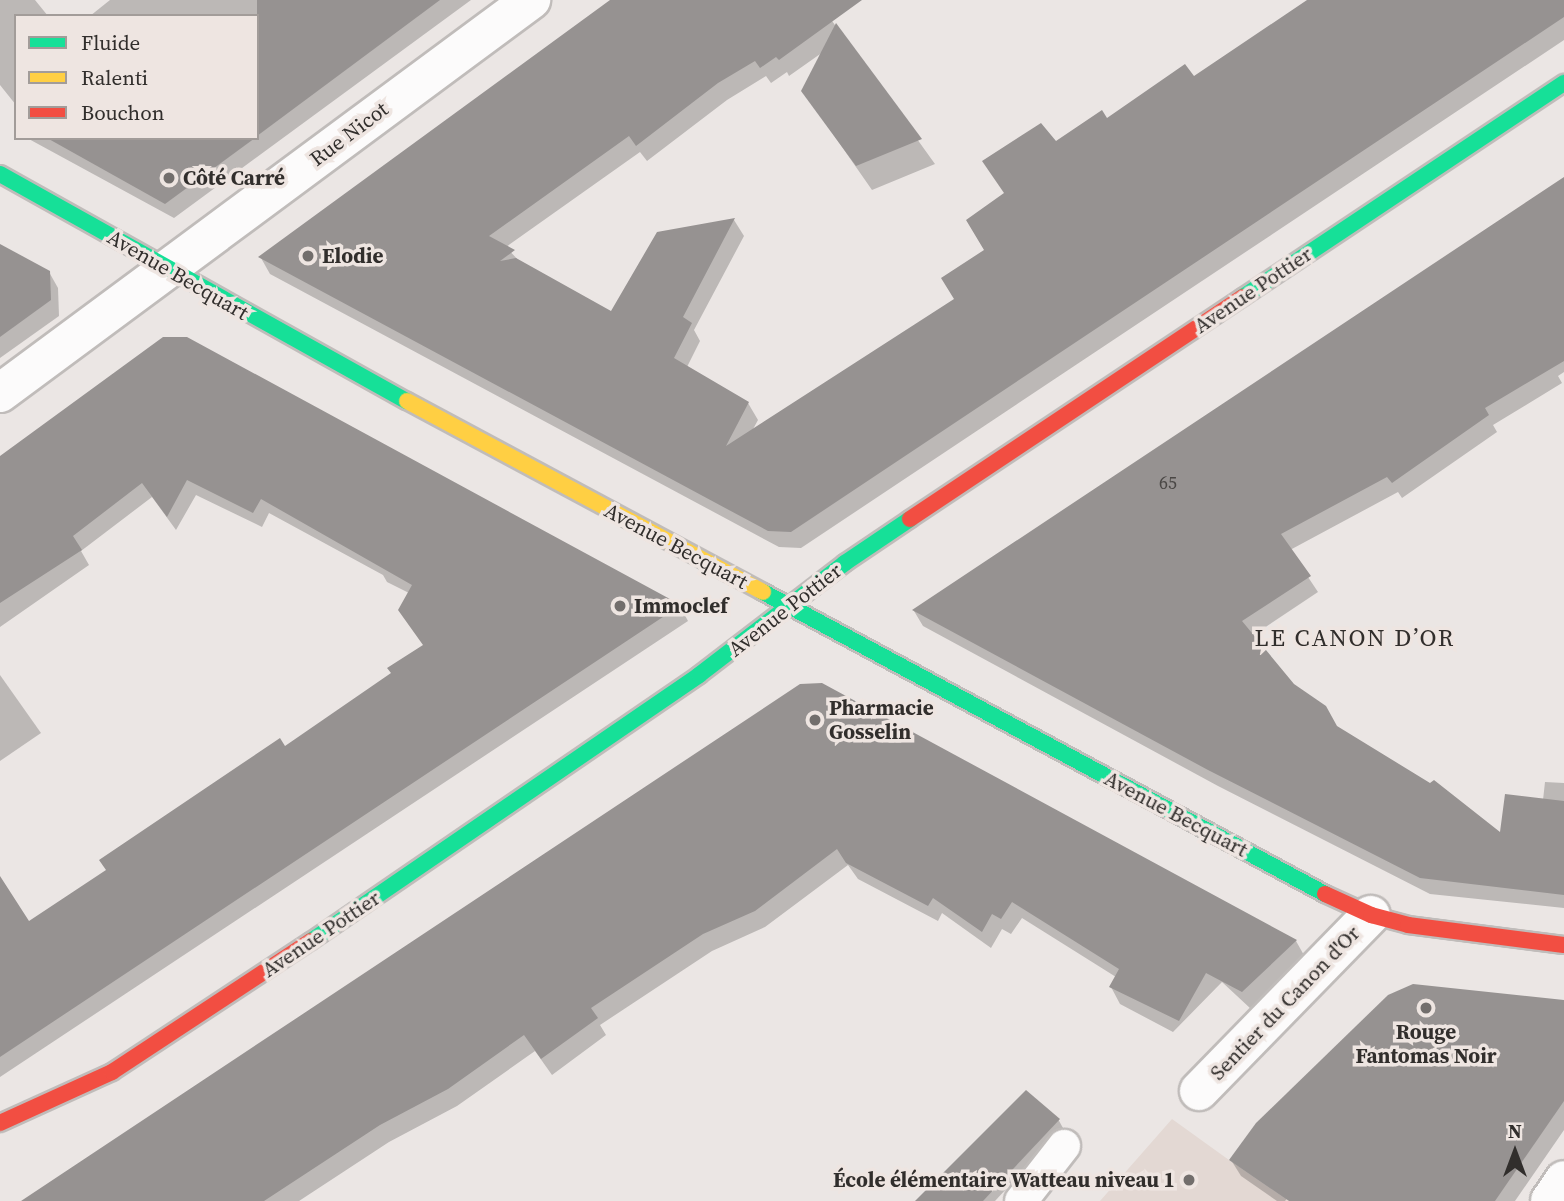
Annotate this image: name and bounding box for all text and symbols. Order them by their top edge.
legend [14,14,259,140]
text: Fluide [81,28,140,57]
text: Ralenti [81,63,148,92]
street label: Rue Nicot [305,97,393,171]
text: Bouchon [81,98,164,127]
place label: Côté Carré [183,165,285,191]
marker: Côté Carré [161,170,177,186]
street label: Avenue Becquart [103,224,253,326]
street label: Avenue Pottier [1189,241,1317,339]
place label: Elodie [322,243,383,269]
marker: Elodie [300,248,316,264]
house number: 65 [1159,472,1177,494]
street label: Avenue Becquart [600,498,752,594]
street label: Avenue Pottier [723,558,847,662]
place label: Immoclef [634,593,728,619]
marker: Immoclef [612,598,628,614]
district label: LE CANON D’OR [1256,624,1454,652]
place label: Pharmacie Gosselin [829,695,934,745]
marker: Pharmacie Gosselin [807,712,823,728]
street label: Avenue Becquart [1100,766,1252,862]
street label: Avenue Pottier [257,885,385,983]
street label: Sentier du Canon d'Or [1205,921,1365,1085]
marker: Rouge Fantomas Noir [1418,1000,1434,1016]
place label: Rouge Fantomas Noir [1355,1019,1497,1069]
north arrow [1480,1117,1550,1187]
text: N [1508,1118,1522,1144]
place label: École élémentaire Watteau niveau 1 [833,1167,1175,1193]
marker: École élémentaire Watteau niveau 1 [1181,1172,1197,1188]

